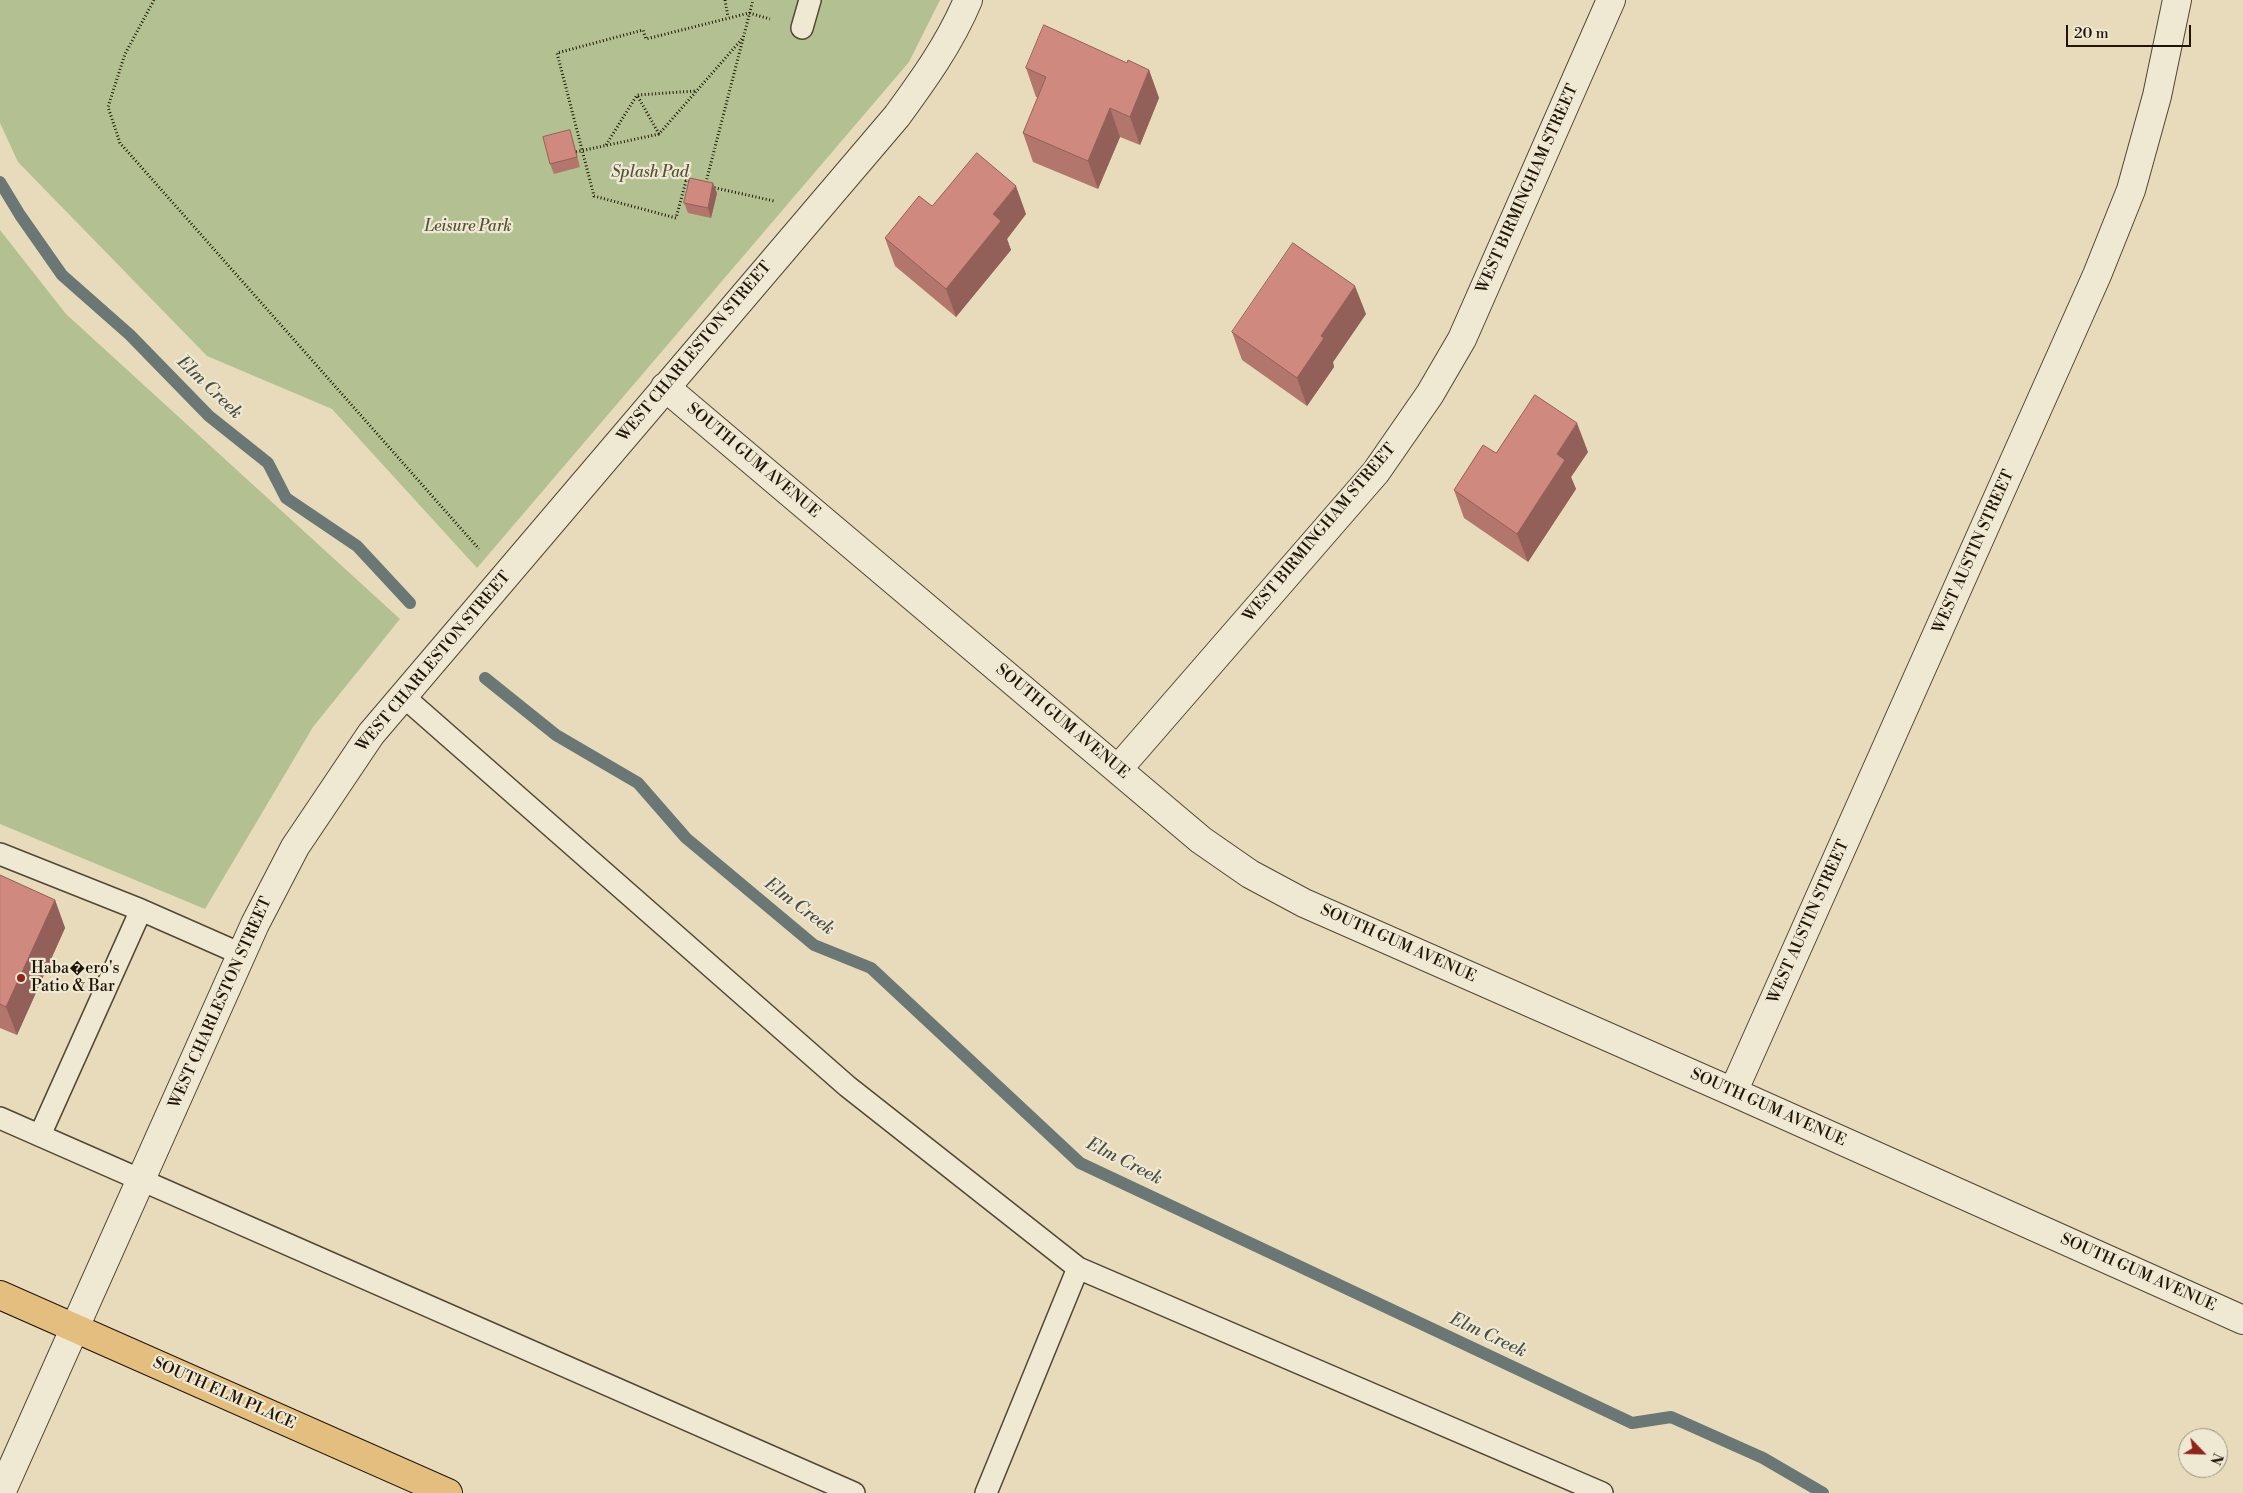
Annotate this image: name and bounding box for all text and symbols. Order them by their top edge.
scale bar [2068,15,2193,47]
text: 20 m [2074,24,2109,43]
street label: WEST BIRMINGHAM STREET [1473,81,1583,297]
park label: Splash Pad [611,163,689,183]
park label: Leisure Park [424,217,512,237]
street label: WEST CHARLESTON STREET [614,258,776,446]
water label: Elm Creek [172,352,246,424]
street label: SOUTH GUM AVENUE [682,400,824,522]
street label: WEST BIRMINGHAM STREET [1240,440,1400,626]
street label: WEST AUSTIN STREET [1929,467,2019,637]
street label: WEST CHARLESTON STREET [353,568,515,756]
street label: SOUTH GUM AVENUE [991,661,1133,783]
street label: WEST AUSTIN STREET [1764,837,1854,1007]
water label: Elm Creek [760,874,838,940]
street label: WEST CHARLESTON STREET [166,894,276,1112]
street label: SOUTH GUM AVENUE [1317,901,1479,987]
place label: Haba�ero's Patio & Bar [31,959,120,997]
marker: Haba�ero's Patio & Bar [15,972,27,984]
street label: SOUTH GUM AVENUE [1687,1065,1849,1151]
water label: Elm Creek [1083,1134,1165,1190]
street label: SOUTH GUM AVENUE [2057,1230,2219,1316]
water label: Elm Creek [1446,1309,1530,1363]
street label: SOUTH ELM PLACE [150,1354,298,1434]
north arrow [2178,1428,2228,1478]
text: N [2205,1450,2226,1467]

